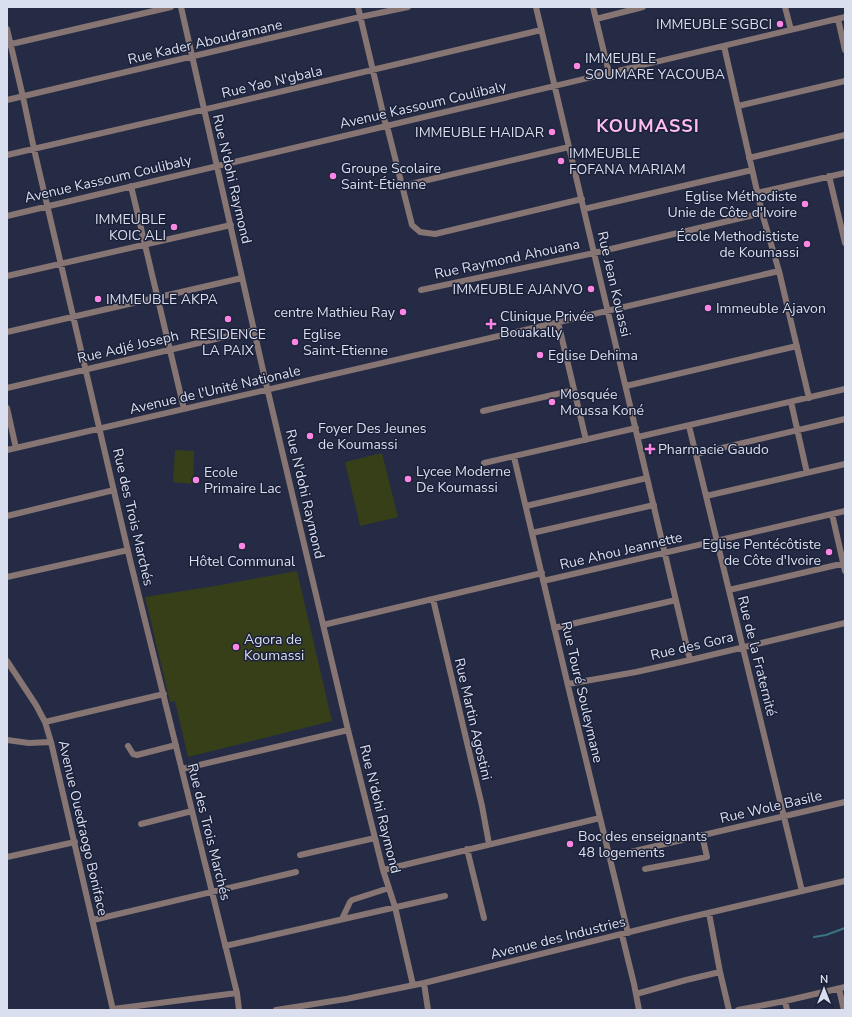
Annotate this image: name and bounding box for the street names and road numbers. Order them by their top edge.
street label: Rue Kader Aboudramane [126,15,284,69]
street label: Rue Yao N'gbala [220,61,324,103]
street label: Avenue Kassoum Coulibaly [338,76,509,133]
street label: Rue N'dohi Raymond [208,112,256,246]
street label: Avenue Kassoum Coulibaly [23,150,194,207]
street label: Rue Jean Kouassi [593,229,635,339]
street label: Rue Raymond Ahouana [433,234,581,284]
street label: Rue Adjé Joseph [75,326,181,368]
street label: Avenue de l'Unité Nationale [128,361,302,419]
street label: Rue N'dohi Raymond [281,427,329,561]
street label: Rue des Trois Marchés [108,446,158,588]
street label: Rue Ahou Jeannette [558,528,684,574]
street label: Rue de la Fraternité [733,594,781,718]
street label: Rue Touré Souleymane [556,619,608,765]
street label: Rue des Gora [649,627,735,665]
street label: Rue Martin Agostini [450,656,496,782]
street label: Avenue Ouedraogo Boniface [54,738,112,918]
street label: Rue N'dohi Raymond [355,743,405,875]
street label: Rue des Trois Marchés [183,761,235,903]
street label: Rue Wole Basile [718,786,824,828]
street label: Avenue des Industries [488,912,628,964]

